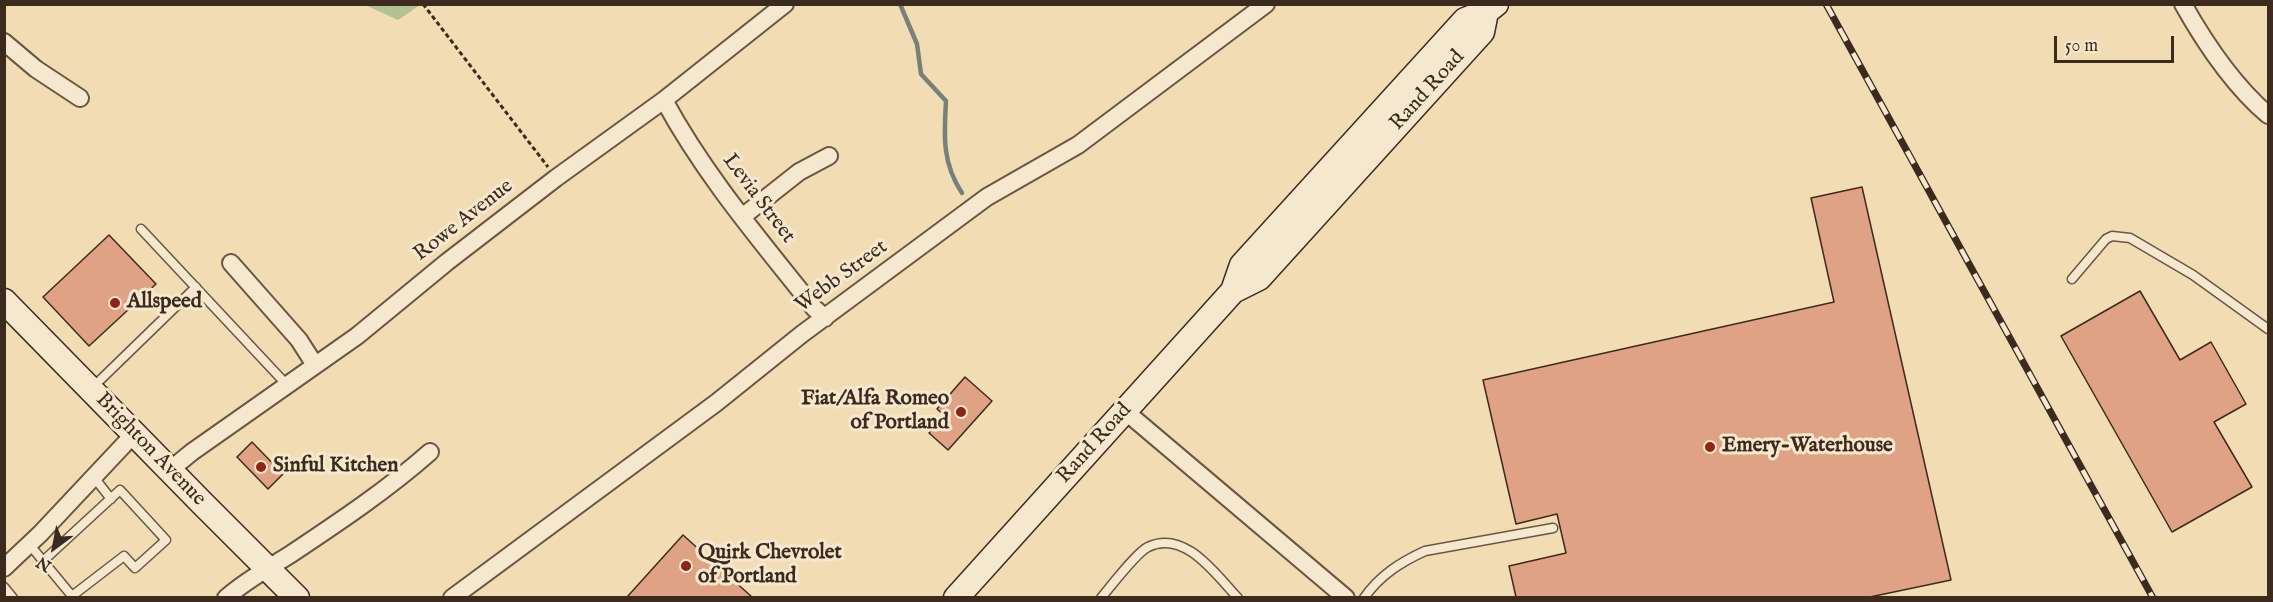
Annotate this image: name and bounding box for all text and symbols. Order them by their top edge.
scale bar [2057,24,2177,62]
text: 50 m [2065,35,2098,58]
street label: Rand Road [1385,46,1471,136]
street label: Levia Street [716,149,800,249]
street label: Rowe Avenue [409,174,519,268]
street label: Webb Street [791,235,893,319]
place label: Allspeed [127,290,202,316]
marker: Allspeed [108,296,122,310]
place label: Fiat/Alfa Romeo of Portland [801,387,949,437]
street label: Brighton Avenue [90,388,210,512]
street label: Rand Road [1052,399,1138,489]
marker: Fiat/Alfa Romeo of Portland [954,405,968,419]
place label: Emery-Waterhouse [1722,434,1893,460]
marker: Emery-Waterhouse [1703,440,1717,454]
place label: Sinful Kitchen [273,454,398,480]
marker: Sinful Kitchen [254,460,268,474]
north arrow [24,518,84,578]
place label: Quirk Chevrolet of Portland [698,541,842,591]
text: N [33,551,56,575]
marker: Quirk Chevrolet of Portland [679,559,693,573]

